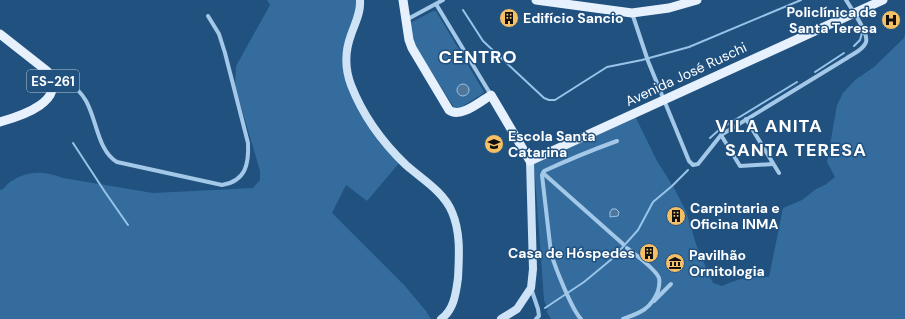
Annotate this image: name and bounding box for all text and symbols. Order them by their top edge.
place label: Policlínica de Santa Teresa [787,3,877,37]
building icon: Edifício Sancio [498,7,520,29]
place label: Edifício Sancio [523,9,623,27]
hospital icon: Policlínica de Santa Teresa [880,9,902,31]
street label: Avenida José Ruschi [622,38,750,110]
district label: CENTRO [438,45,518,69]
road number: ES-261 [27,70,79,92]
district label: VILA ANITA [715,114,823,138]
place label: Escola Santa Catarina [508,127,595,161]
school or university icon: Escola Santa Catarina [483,133,505,155]
district label: SANTA TERESA [725,138,867,162]
place label: Carpintaria e Oficina INMA [690,199,780,233]
building icon: Carpintaria e Oficina INMA [665,205,687,227]
building icon: Casa de Hóspedes [638,242,660,264]
place label: Casa de Hóspedes [508,244,635,262]
place label: Pavilhão Ornitologia [689,246,765,280]
museum icon: Pavilhão Ornitologia [664,252,686,274]

